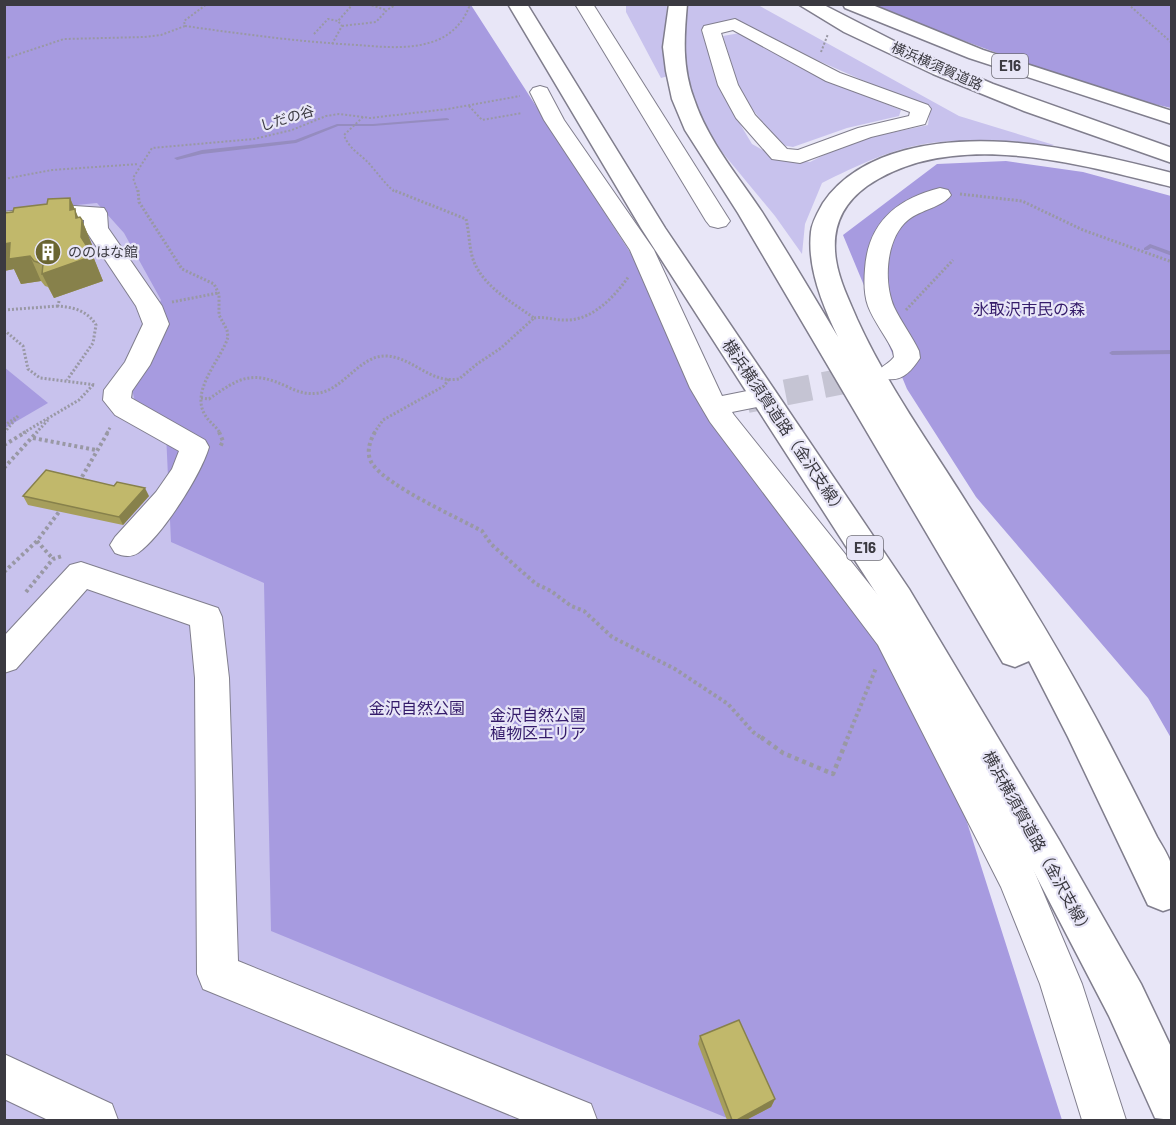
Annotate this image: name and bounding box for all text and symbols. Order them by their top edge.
street label: 横浜横須賀道路 [889,38,985,93]
road number: E16 [992,54,1028,78]
street label: しだの谷 [258,101,316,134]
building icon: ののはな館 [33,237,63,267]
place label: ののはな館 [68,243,138,260]
park label: 氷取沢市民の森 [973,299,1085,318]
street label: 横浜横須賀道路（金沢支線） [719,335,851,518]
road number: E16 [847,536,883,560]
park label: 金沢自然公園 [369,698,465,717]
park label: 金沢自然公園 植物区エリア [490,705,586,742]
street label: 横浜横須賀道路（金沢支線） [980,747,1097,938]

